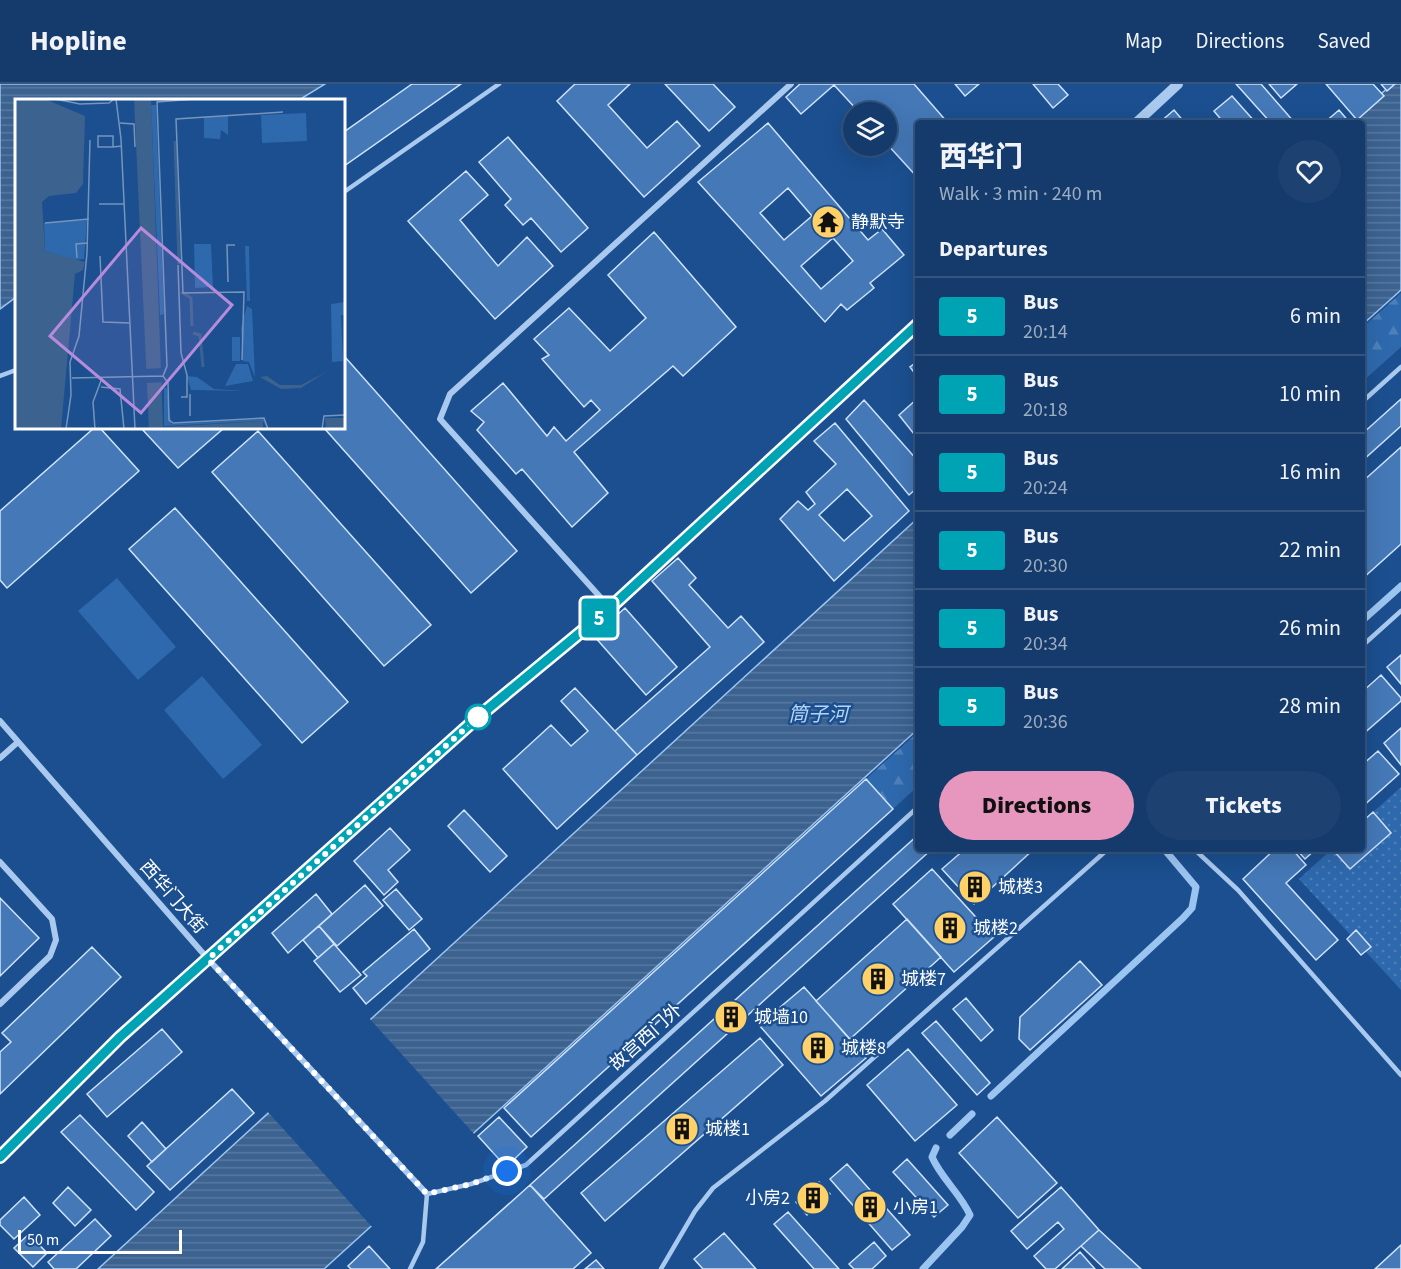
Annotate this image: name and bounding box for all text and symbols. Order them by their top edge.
text: Hopline [30,21,127,61]
text: Map [1125,26,1163,56]
text: Directions [1196,26,1284,56]
text: Saved [1317,26,1371,56]
inset map [15,99,345,429]
map controls [843,102,897,156]
button: layers [843,102,897,156]
text: 西华门 [939,137,1023,177]
button: heart [1278,140,1341,203]
text: Walk · 3 min · 240 m [939,180,1102,208]
temple icon: 静默寺 [810,204,846,240]
place label: 静默寺 [851,210,905,235]
text: Departures [939,233,1048,265]
text: Bus [1023,286,1059,318]
text: 6 min [1290,300,1341,332]
text: 5 [966,301,978,331]
text: 20:14 [1023,318,1068,346]
text: Bus [1023,364,1059,396]
text: 10 min [1279,378,1341,410]
text: 5 [966,379,978,409]
text: 20:18 [1023,396,1068,424]
text: Bus [1023,442,1059,474]
text: 16 min [1279,456,1341,488]
text: 5 [966,457,978,487]
text: 20:24 [1023,474,1068,502]
text: Bus [1023,520,1059,552]
text: 22 min [1279,534,1341,566]
text: 5 [966,535,978,565]
text: 20:30 [1023,552,1068,580]
line badge: 5 [580,598,618,638]
text: Bus [1023,598,1059,630]
text: 5 [593,603,605,633]
text: 26 min [1279,612,1341,644]
text: 5 [966,613,978,643]
text: 20:34 [1023,630,1068,658]
text: Bus [1023,676,1059,708]
text: 28 min [1279,690,1341,722]
text: 5 [966,691,978,721]
water label: 筒子河 [788,701,852,729]
unlabelled marker [465,704,491,730]
text: 20:36 [1023,708,1068,736]
button: Directions [939,771,1134,840]
button: Tickets [1146,771,1341,840]
street label: 西华门大街 [134,855,212,939]
building icon: 城楼3 [957,869,993,905]
place label: 城楼3 [998,875,1043,900]
building icon: 城楼2 [932,910,968,946]
place label: 城楼2 [973,916,1018,941]
building icon: 城楼7 [860,961,896,997]
place label: 城楼7 [901,967,946,992]
street label: 故宫西门外 [604,998,688,1076]
building icon: 城墙10 [713,999,749,1035]
place label: 城墙10 [754,1005,808,1030]
building icon: 城楼8 [800,1030,836,1066]
place label: 城楼8 [841,1036,886,1061]
building icon: 城楼1 [664,1111,700,1147]
place label: 城楼1 [705,1117,750,1142]
your location [492,1156,522,1186]
building icon: 小房2 [795,1180,831,1216]
place label: 小房2 [745,1186,790,1211]
building icon: 小房1 [852,1189,888,1225]
place label: 小房1 [893,1195,938,1220]
scale bar [18,1227,182,1254]
text: 50 m [27,1229,59,1251]

